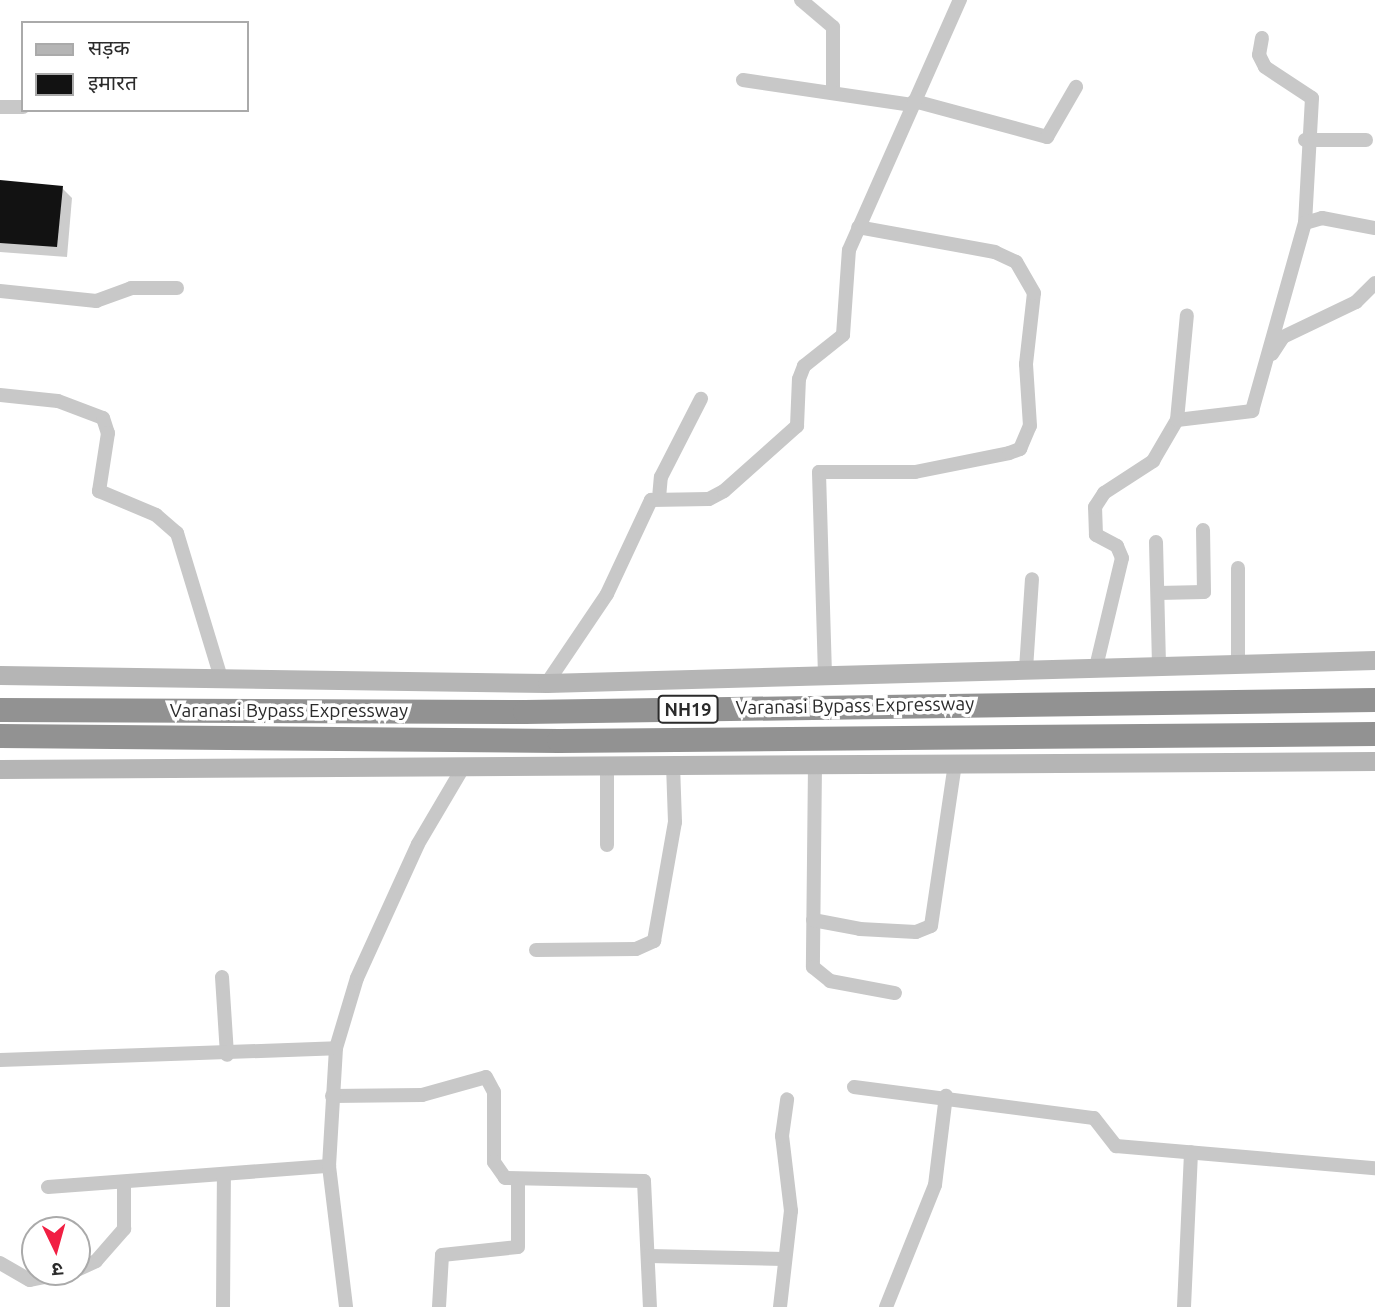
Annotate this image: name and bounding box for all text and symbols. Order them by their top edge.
legend [21,21,248,112]
text: सड़क [88,35,130,59]
text: इमारत [88,70,137,94]
street label: Varanasi Bypass Expressway [736,693,974,719]
road number: NH19 [656,694,720,724]
street label: Varanasi Bypass Expressway [170,700,408,722]
north arrow [21,1216,91,1286]
text: उ [51,1258,64,1281]

